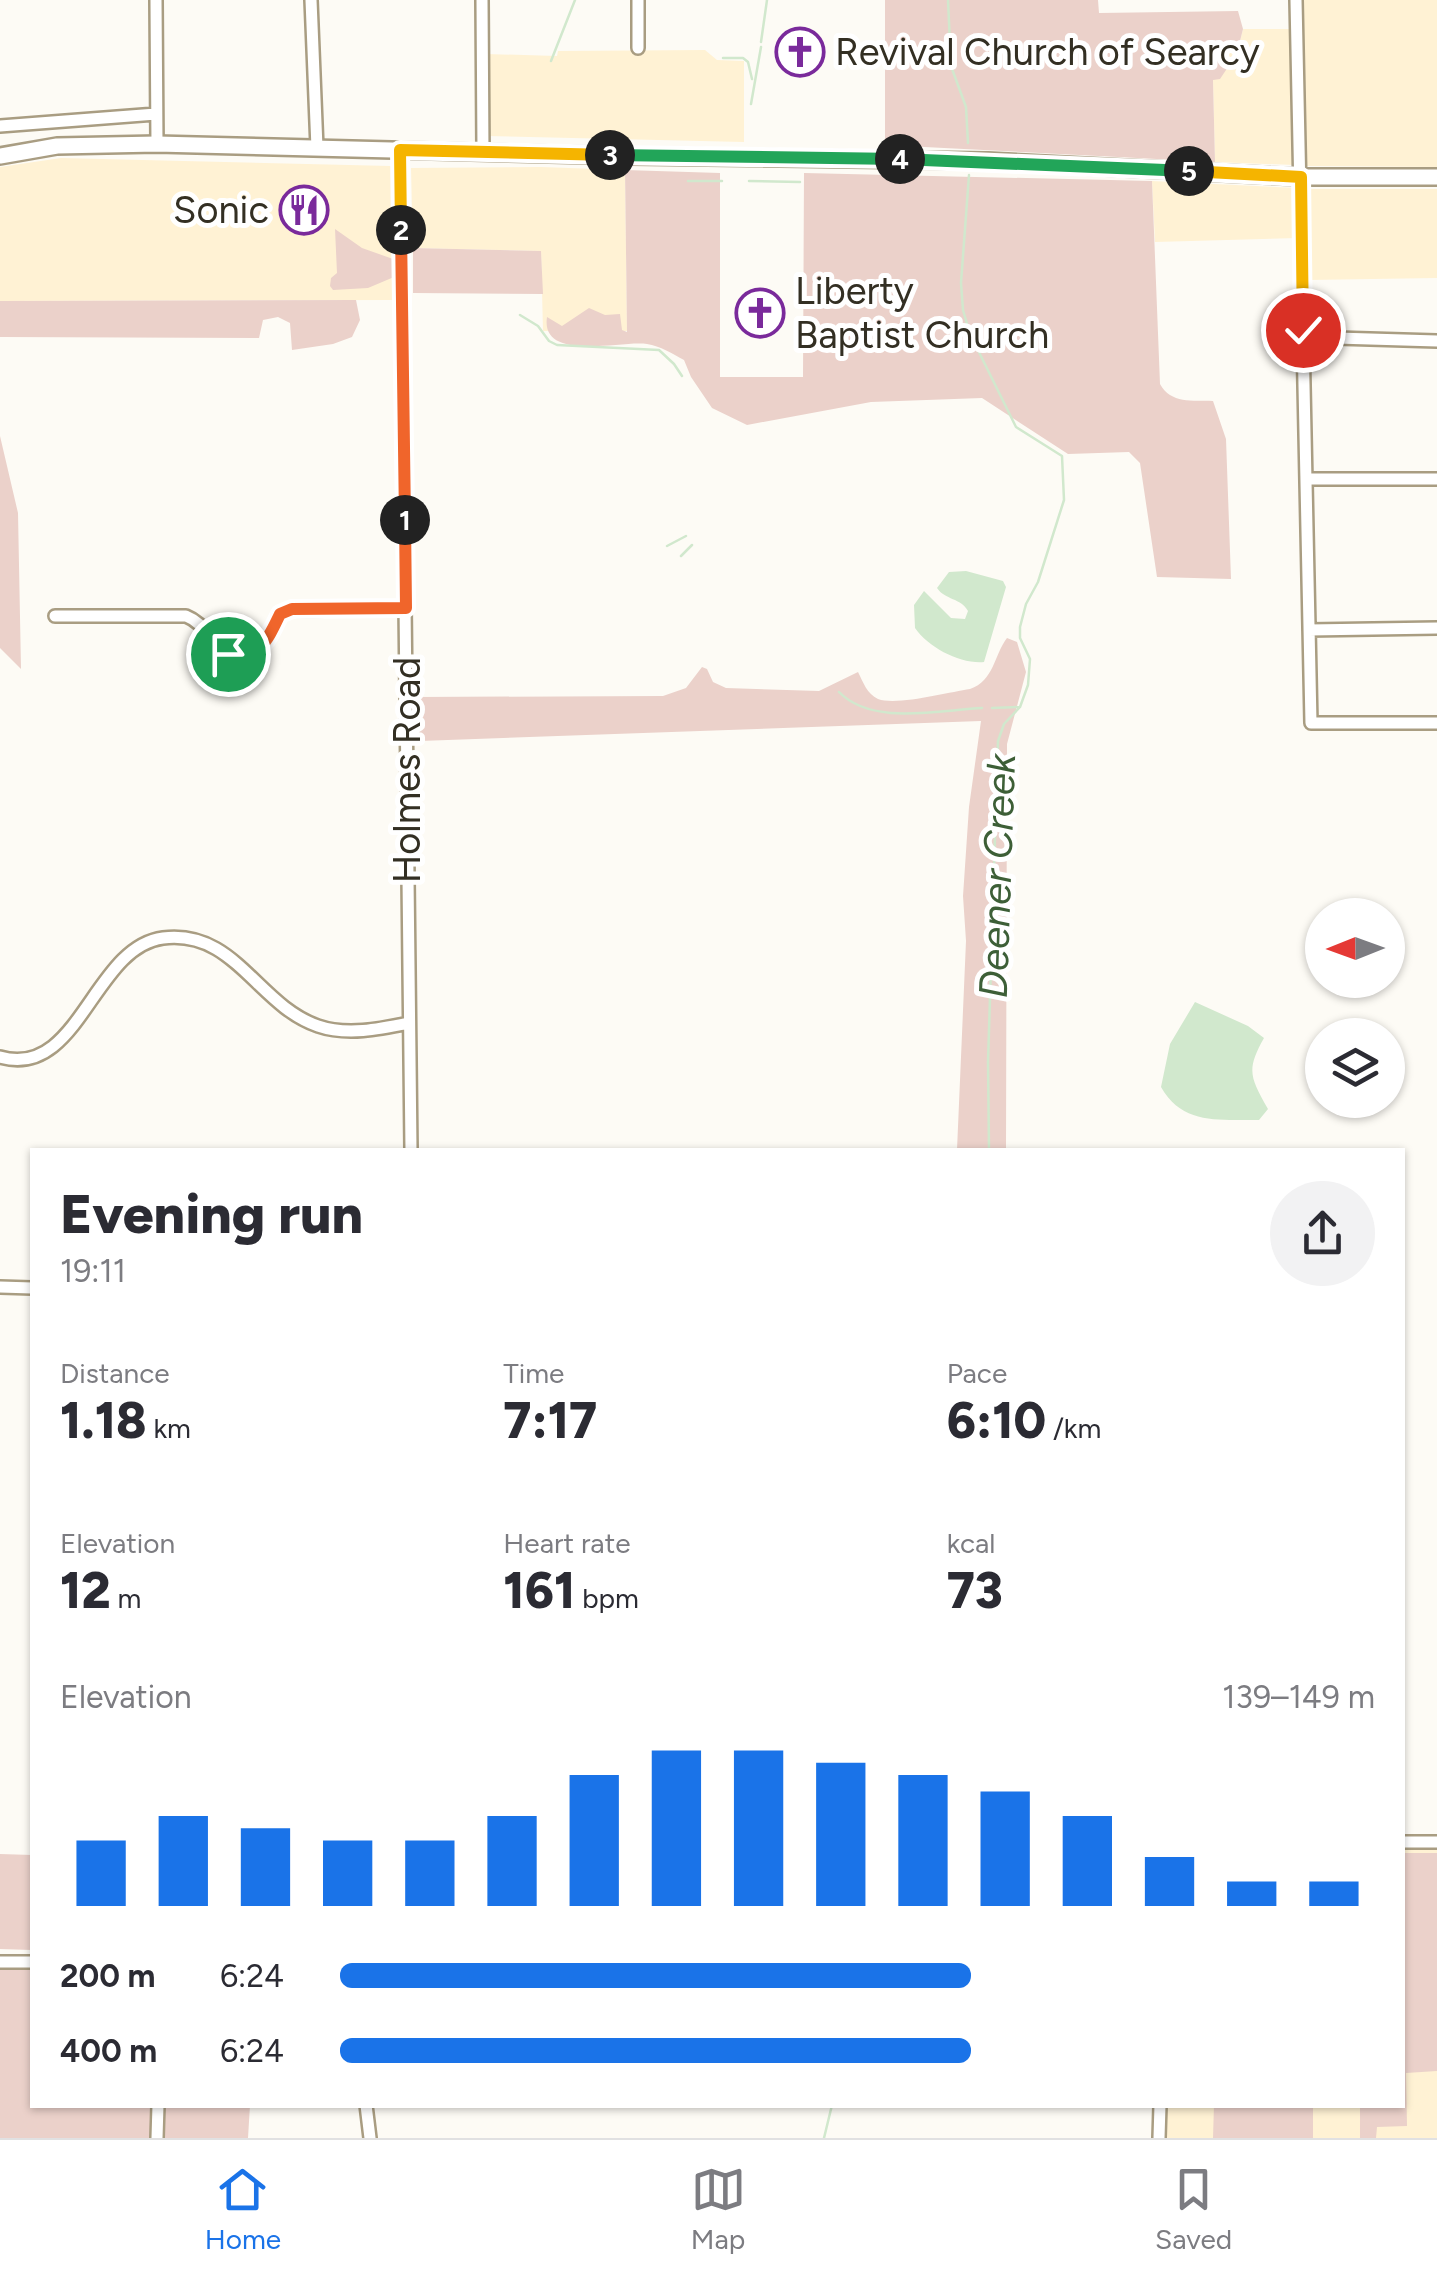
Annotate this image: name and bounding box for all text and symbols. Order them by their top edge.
church icon: Revival Church of Searcy [774,26,826,78]
place label: Revival Church of Searcy [835,29,1260,75]
pin: 3 [585,130,635,180]
pin: 4 [875,134,925,184]
text: 3 [602,138,618,172]
text: 4 [891,142,909,176]
pin: 5 [1164,146,1214,196]
text: 5 [1181,154,1197,188]
restaurant icon: Sonic [278,184,330,236]
place label: Sonic [173,187,269,233]
pin: 2 [376,205,426,255]
text: 2 [393,213,409,247]
place label: Liberty Baptist Church [795,268,1049,358]
church icon: Liberty Baptist Church [734,287,786,339]
pin [1261,288,1346,373]
icon: check [1276,303,1331,358]
pin: 1 [380,495,430,545]
text: 1 [399,503,411,537]
pin [186,612,271,697]
icon: arrive [201,627,256,682]
street label: Holmes Road [384,657,430,883]
water label: Deener Creek [969,751,1025,999]
north arrow [1305,898,1405,998]
map controls [1305,898,1405,1118]
button: layers [1305,1018,1405,1118]
text: Evening run [60,1181,363,1247]
button: share [1270,1181,1375,1286]
text: 19:11 [60,1252,126,1290]
text: Distance [60,1356,170,1390]
text: Time [503,1356,564,1390]
text: Pace [947,1356,1007,1390]
text: 1.18 [60,1390,147,1451]
text: 7:17 [503,1390,597,1451]
text: 6:10 [947,1390,1046,1451]
text: km [147,1411,191,1445]
text: /km [1046,1411,1101,1445]
text: Elevation [60,1526,175,1560]
text: Heart rate [503,1526,630,1560]
text: kcal [947,1526,996,1560]
text: 12 [60,1560,111,1621]
text: 161 [503,1560,575,1621]
text: 73 [947,1560,1003,1621]
text: m [111,1581,141,1615]
text: bpm [575,1581,639,1615]
text: Elevation [60,1678,192,1716]
text: 139–149 m [1222,1678,1375,1716]
text: 200 m [60,1957,156,1995]
text: 6:24 [220,1957,284,1995]
text: 400 m [60,2032,157,2070]
text: 6:24 [220,2032,284,2070]
tab: Home [205,2162,281,2256]
tab: Map [691,2162,746,2256]
tab: Saved [1155,2162,1232,2256]

